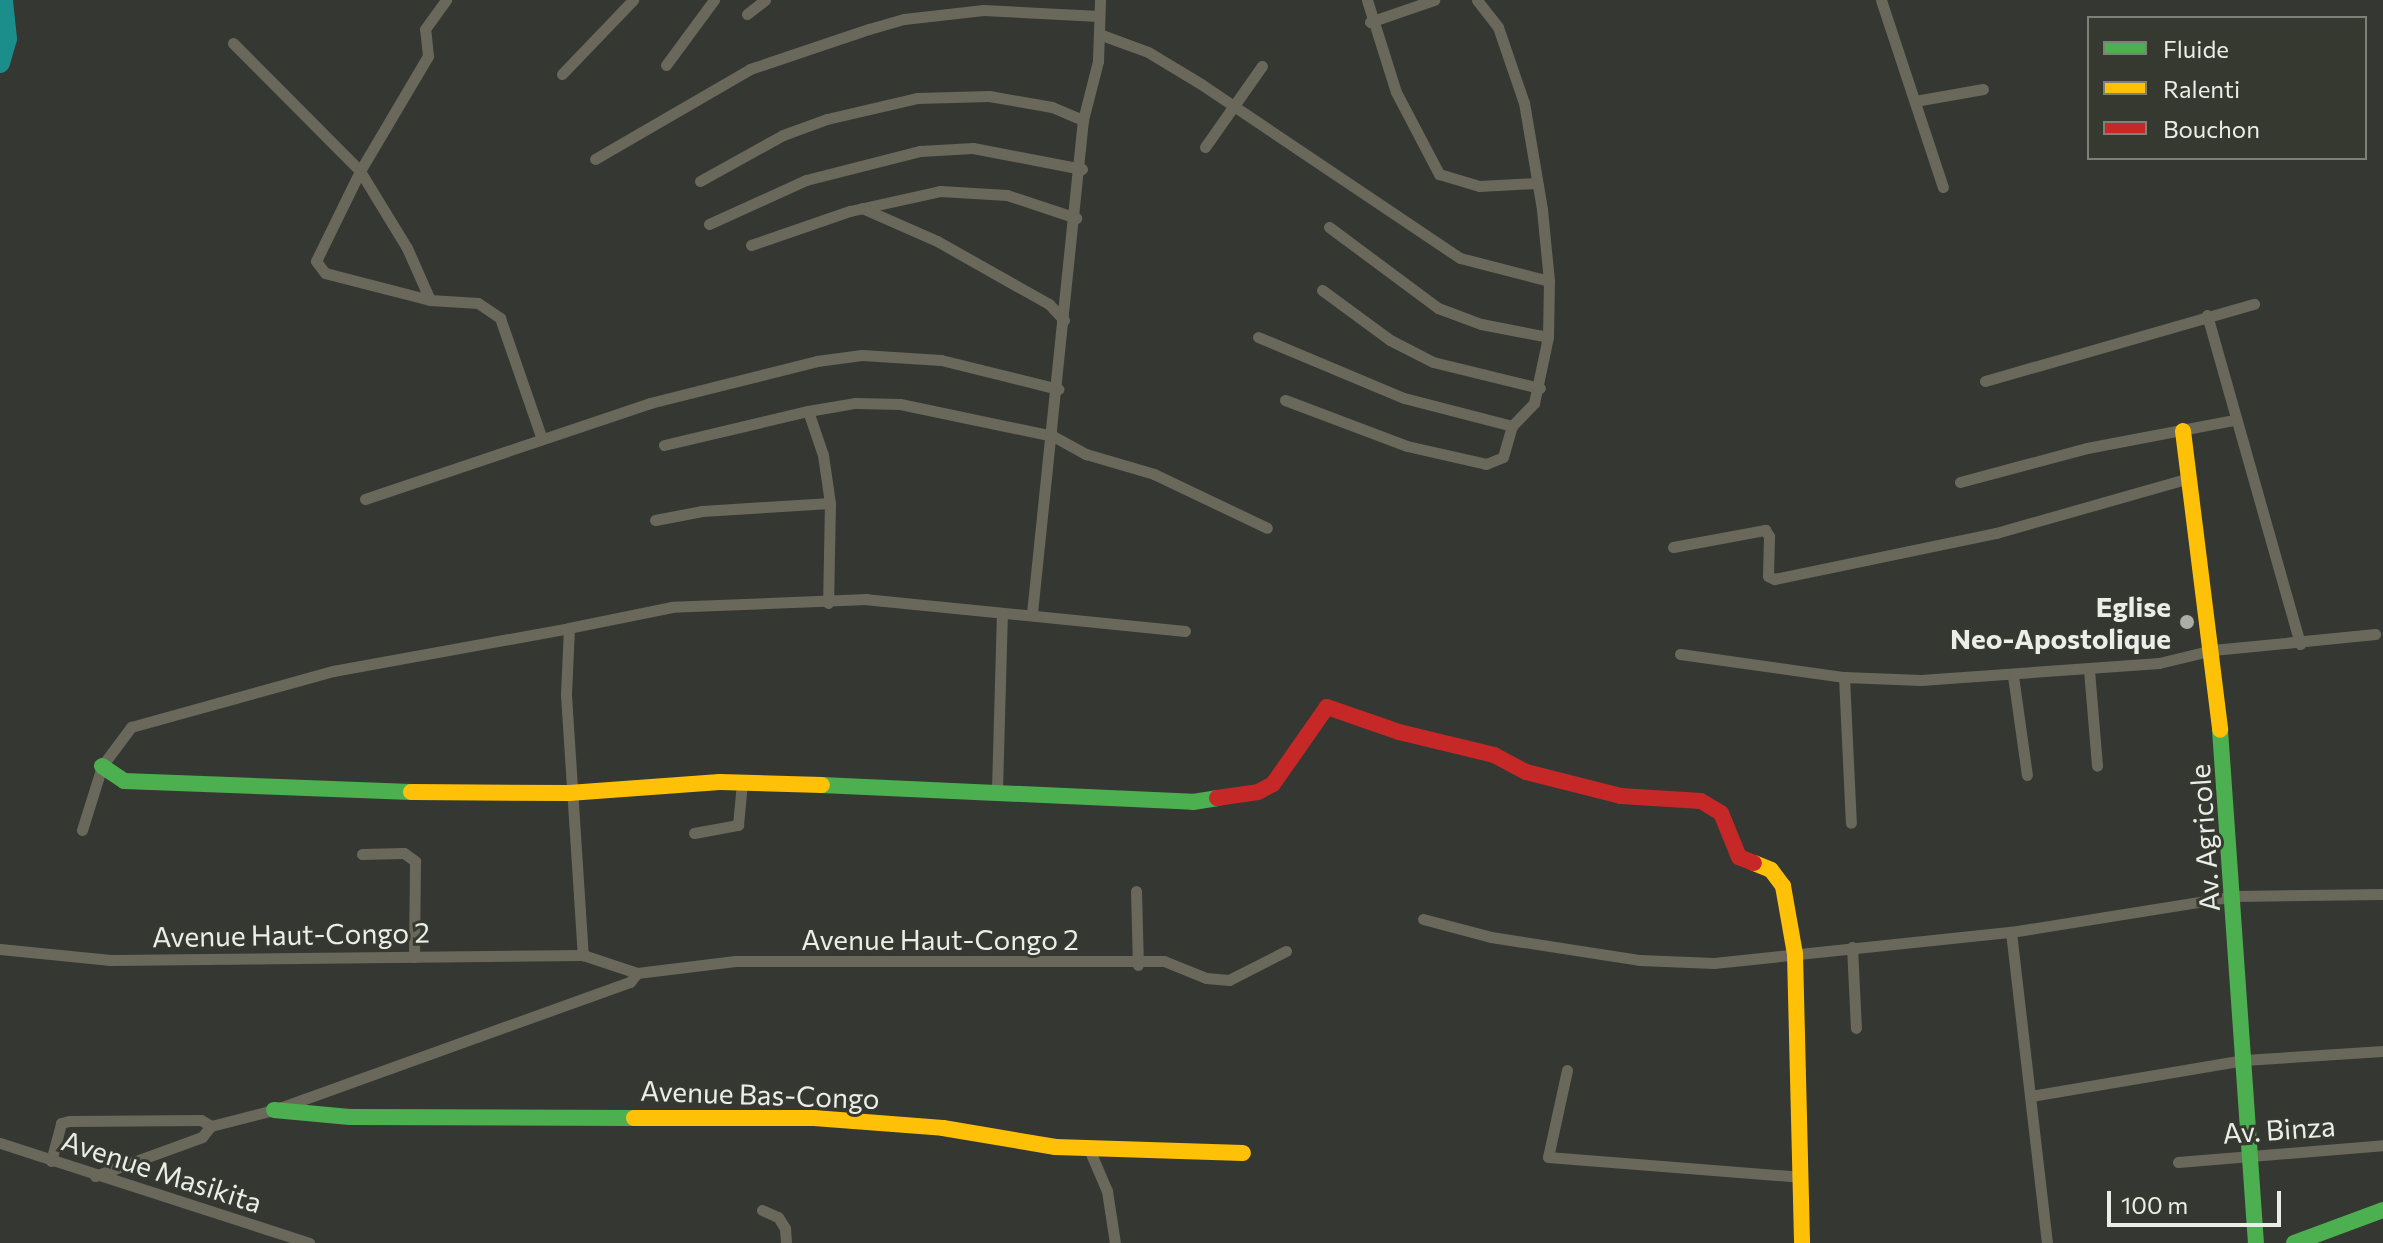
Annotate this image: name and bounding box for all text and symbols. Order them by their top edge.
legend [2087,16,2367,160]
text: Fluide [2163,34,2229,63]
text: Ralenti [2163,74,2240,103]
text: Bouchon [2163,114,2260,143]
place label: Eglise Neo-Apostolique [1950,589,2171,655]
marker: Eglise Neo-Apostolique [2178,613,2196,631]
street label: Av. Agricole [2182,763,2226,913]
street label: Avenue Haut-Congo 2 [152,915,430,953]
street label: Avenue Haut-Congo 2 [801,922,1079,956]
street label: Avenue Bas-Congo [640,1073,880,1115]
street label: Av. Binza [2221,1108,2337,1150]
street label: Avenue Masikita [58,1123,266,1219]
scale bar [2111,1175,2285,1225]
text: 100 m [2121,1190,2188,1219]

